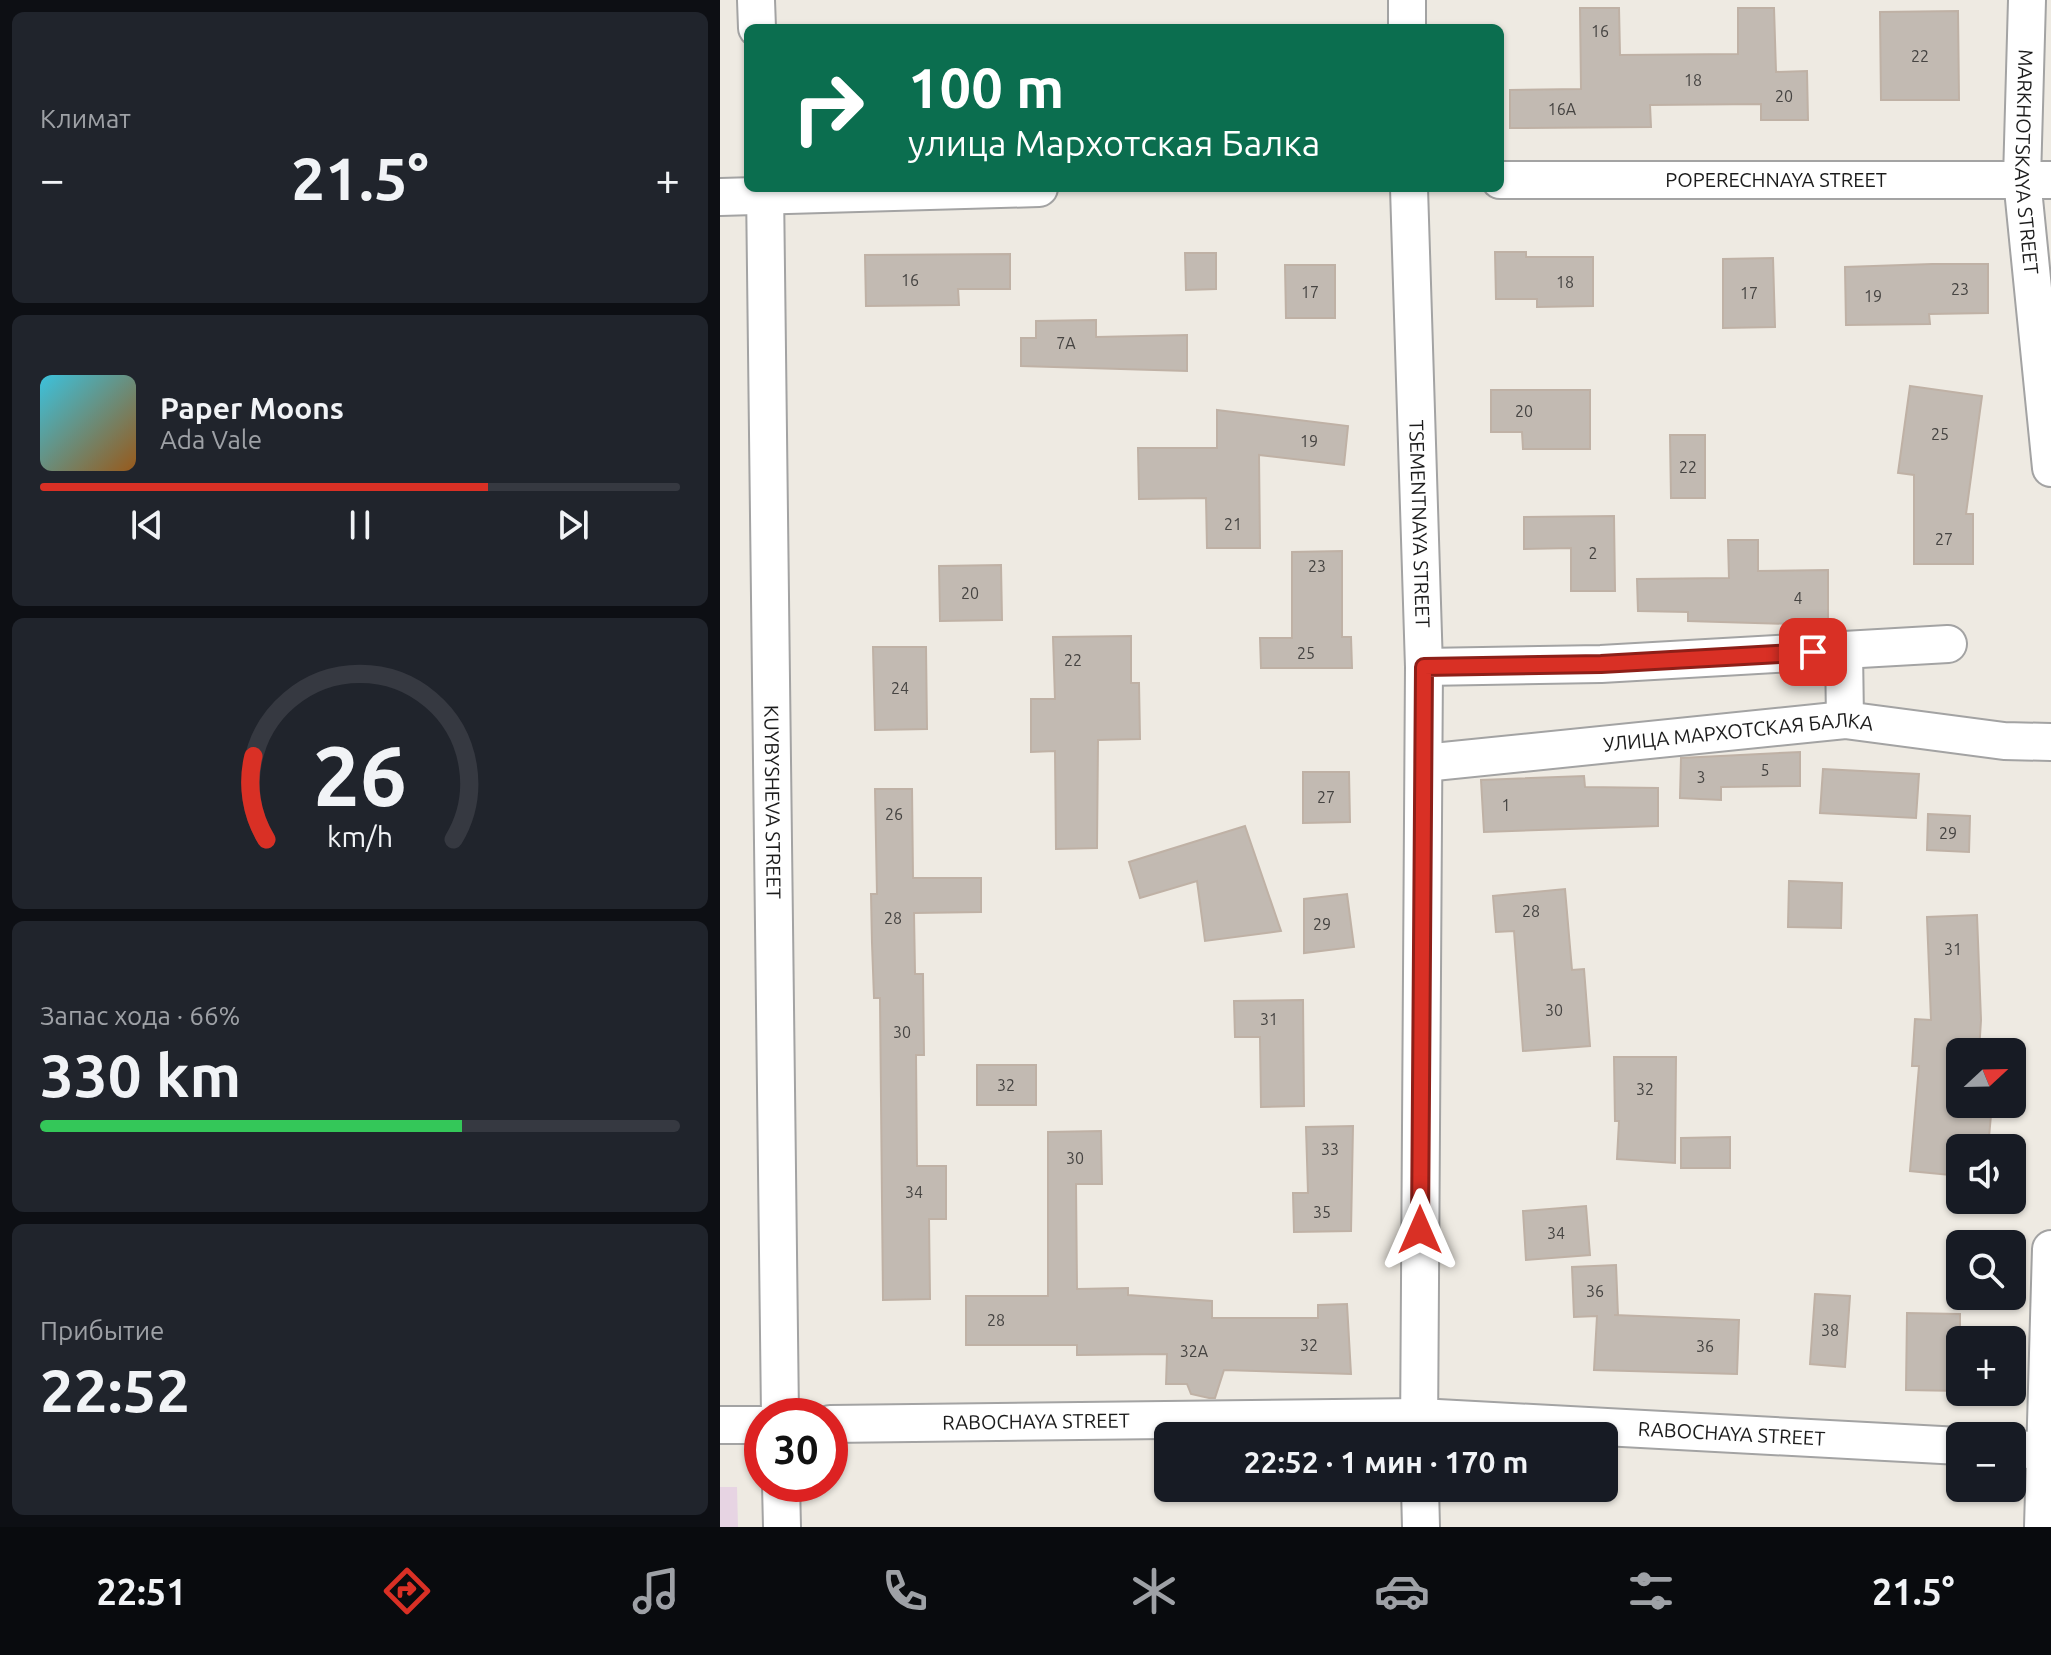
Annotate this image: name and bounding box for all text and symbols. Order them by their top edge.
house number: 16 [1591,22,1609,40]
house number: 22 [1911,47,1929,65]
street label: MARKHOTSKAYA STREET [2011,49,2044,275]
icon: right [776,56,880,160]
text: 100 m [908,56,1064,119]
house number: 18 [1684,71,1702,89]
house number: 20 [1775,87,1793,105]
house number: 16А [1548,100,1577,118]
text: Климат [40,104,131,133]
text: улица Мархотская Балка [908,122,1320,163]
text: 21.5° [291,144,429,211]
text: − [40,154,65,203]
text: + [655,154,680,203]
street label: POPERECHNAYA STREET [1665,168,1887,191]
house number: 16 [901,271,919,289]
house number: 18 [1556,273,1574,291]
house number: 23 [1951,280,1969,298]
house number: 17 [1301,283,1319,301]
house number: 17 [1740,284,1758,302]
house number: 19 [1864,287,1882,305]
house number: 7А [1056,334,1076,352]
text: Paper Moons [160,391,344,425]
house number: 20 [1515,402,1533,420]
street label: TSEMENTNAYA STREET [1405,419,1435,628]
text: Ada Vale [160,425,262,454]
house number: 25 [1931,425,1949,443]
house number: 19 [1300,432,1318,450]
house number: 22 [1679,458,1697,476]
icon: previous [125,503,169,547]
icon: pause [338,503,382,547]
icon: next [551,503,595,547]
house number: 21 [1224,515,1242,533]
house number: 27 [1935,530,1953,548]
house number: 2 [1588,544,1598,562]
house number: 23 [1308,557,1326,575]
house number: 20 [961,584,979,602]
house number: 4 [1793,589,1803,607]
pin [1779,618,1847,686]
icon: arrive [1791,630,1835,674]
house number: 25 [1297,644,1315,662]
house number: 22 [1064,651,1082,669]
house number: 24 [891,679,909,697]
street label: KUYBYSHEVA STREET [760,705,786,899]
street label: УЛИЦА МАРХОТСКАЯ БАЛКА [1602,708,1875,756]
text: 26 [313,727,407,821]
house number: 5 [1760,761,1770,779]
house number: 3 [1696,768,1706,786]
house number: 27 [1317,788,1335,806]
house number: 1 [1501,796,1511,814]
house number: 26 [885,805,903,823]
text: km/h [327,820,393,852]
house number: 29 [1939,824,1957,842]
house number: 28 [1522,902,1540,920]
house number: 28 [884,909,902,927]
house number: 29 [1313,915,1331,933]
house number: 31 [1944,940,1962,958]
text: Запас хода · 66% [40,1001,240,1030]
house number: 30 [1545,1001,1563,1019]
house number: 31 [1260,1010,1278,1028]
house number: 30 [893,1023,911,1041]
north arrow [1946,1038,2026,1118]
map controls [1946,1038,2026,1502]
text: 330 km [40,1041,241,1108]
house number: 32 [997,1076,1015,1094]
house number: 32 [1636,1080,1654,1098]
button: sound [1946,1134,2026,1214]
house number: 33 [1321,1140,1339,1158]
house number: 30 [1066,1149,1084,1167]
house number: 34 [905,1183,923,1201]
position arrow [1378,1188,1462,1272]
house number: 35 [1313,1203,1331,1221]
house number: 34 [1547,1224,1565,1242]
button: search [1946,1230,2026,1310]
house number: 36 [1586,1282,1604,1300]
house number: 28 [987,1311,1005,1329]
text: Прибытие [40,1316,164,1345]
house number: 38 [1821,1321,1839,1339]
button: + [1946,1326,2026,1406]
house number: 32 [1300,1336,1318,1354]
house number: 36 [1696,1337,1714,1355]
house number: 32А [1180,1342,1209,1360]
text: 22:52 [40,1356,190,1423]
speed limit sign: 30 [744,1398,848,1502]
street label: RABOCHAYA STREET [942,1408,1130,1434]
street label: RABOCHAYA STREET [1637,1417,1826,1450]
button: − [1946,1422,2026,1502]
text: 22:52 · 1 мин · 170 m [1244,1445,1528,1479]
icon: directions [379,1563,435,1619]
icon: music [628,1563,684,1619]
icon: phone [877,1563,933,1619]
icon: climate [1126,1563,1182,1619]
icon: car [1374,1563,1430,1619]
icon: filters [1623,1563,1679,1619]
text: 22:51 [96,1571,186,1612]
text: 21.5° [1872,1571,1955,1612]

